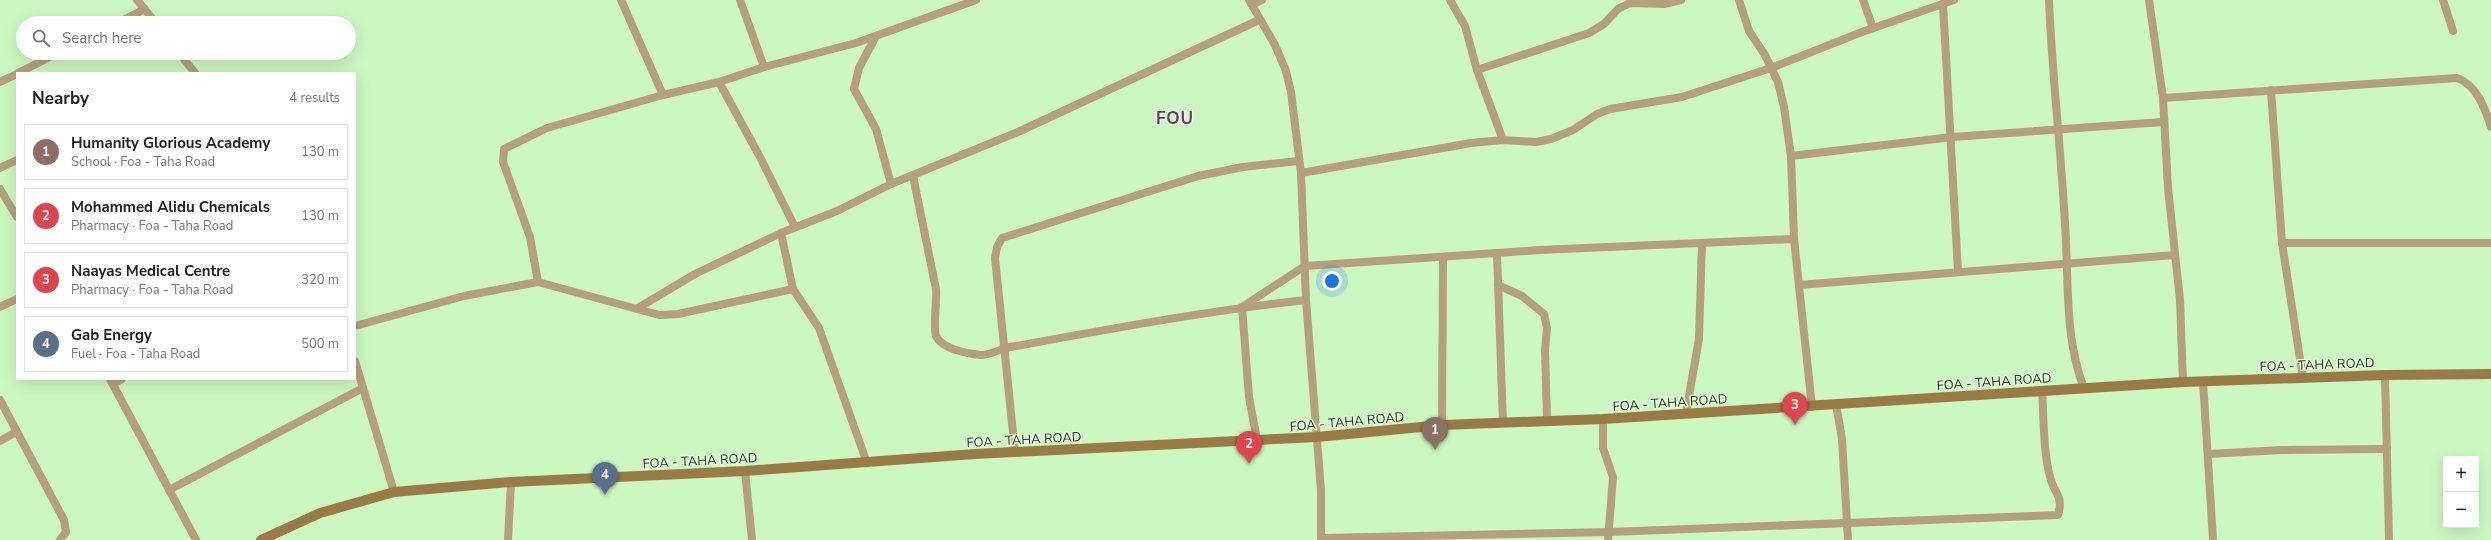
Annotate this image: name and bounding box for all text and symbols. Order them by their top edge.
search box [16,16,356,60]
icon: search [30,27,52,49]
text: Search here [62,28,142,48]
text: Nearby [32,87,89,110]
text: 4 results [289,89,340,107]
district label: FOU [1156,107,1194,130]
text: Humanity Glorious Academy [71,133,270,153]
text: 1 [42,143,50,161]
text: 130 m [301,143,339,161]
text: School · Foa - Taha Road [71,153,215,171]
text: Mohammed Alidu Chemicals [71,197,270,217]
text: 2 [42,207,50,225]
text: 130 m [301,207,339,225]
text: Pharmacy · Foa - Taha Road [71,217,233,235]
text: Naayas Medical Centre [71,261,230,281]
text: 3 [42,271,50,289]
text: 320 m [301,271,339,289]
your location [1322,271,1342,291]
text: Pharmacy · Foa - Taha Road [71,281,233,299]
text: Gab Energy [71,325,152,345]
text: 4 [42,335,50,353]
text: 500 m [301,335,339,353]
text: Fuel · Foa - Taha Road [71,345,200,363]
street label: FOA - TAHA ROAD [2259,354,2375,376]
street label: FOA - TAHA ROAD [1936,369,2052,395]
street label: FOA - TAHA ROAD [1612,390,1728,416]
pin: 3 [1782,392,1808,425]
street label: FOA - TAHA ROAD [1289,408,1405,436]
pin: 1 [1422,417,1448,450]
street label: FOA - TAHA ROAD [966,428,1082,452]
pin: 2 [1236,431,1262,464]
street label: FOA - TAHA ROAD [642,449,758,473]
map controls [2443,456,2479,528]
button: + [2443,456,2479,492]
pin: 4 [592,462,618,495]
button: − [2443,492,2479,528]

